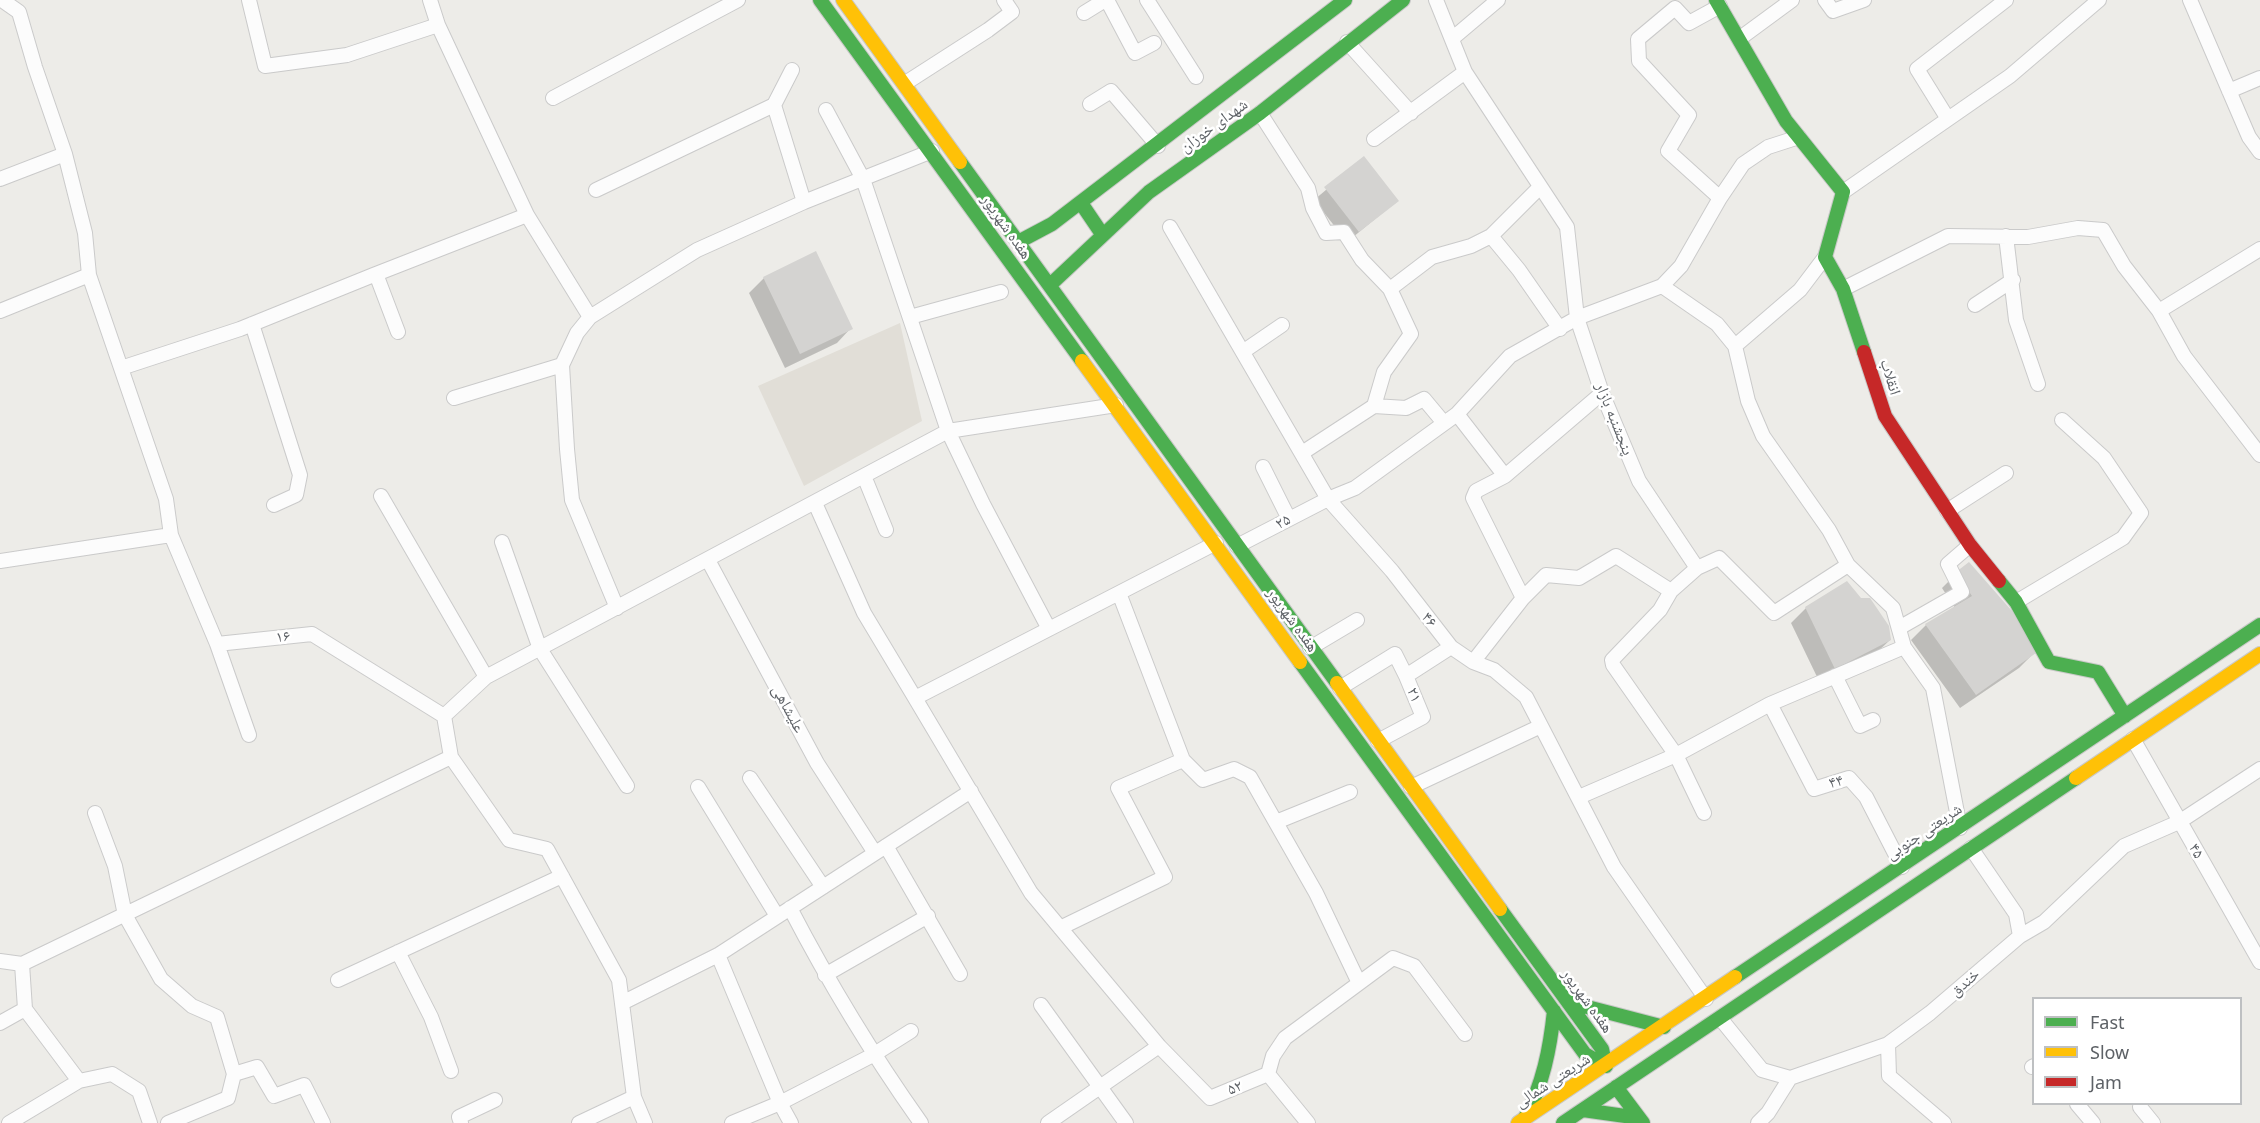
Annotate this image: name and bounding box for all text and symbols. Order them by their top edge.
street label: شهدای خوزان [1176,95,1252,157]
street label: هفده شهریور [977,191,1035,263]
street label: انقلاب [1875,357,1905,397]
street label: پنجشنبه بازار [1591,380,1637,458]
street label: ۲۵ [1272,510,1294,534]
street label: هفده شهریور [1262,584,1322,656]
street label: ۴۶ [1417,608,1441,632]
street label: ۱۶ [275,627,291,647]
street label: علیشاهی [767,682,809,736]
street label: ۲۱ [1402,685,1426,705]
street label: ۴۴ [1827,771,1845,793]
street label: شریعتی جنوبی [1882,800,1966,864]
street label: ۴۵ [2184,840,2208,862]
street label: هفده شهریور [1557,965,1617,1037]
street label: خندق [1946,965,1984,1001]
legend [2032,997,2242,1105]
text: Fast [2090,1010,2125,1034]
text: Slow [2090,1040,2129,1064]
street label: شریعتی شمالی [1512,1050,1594,1112]
text: Jam [2090,1070,2122,1094]
street label: ۵۲ [1225,1076,1245,1100]

